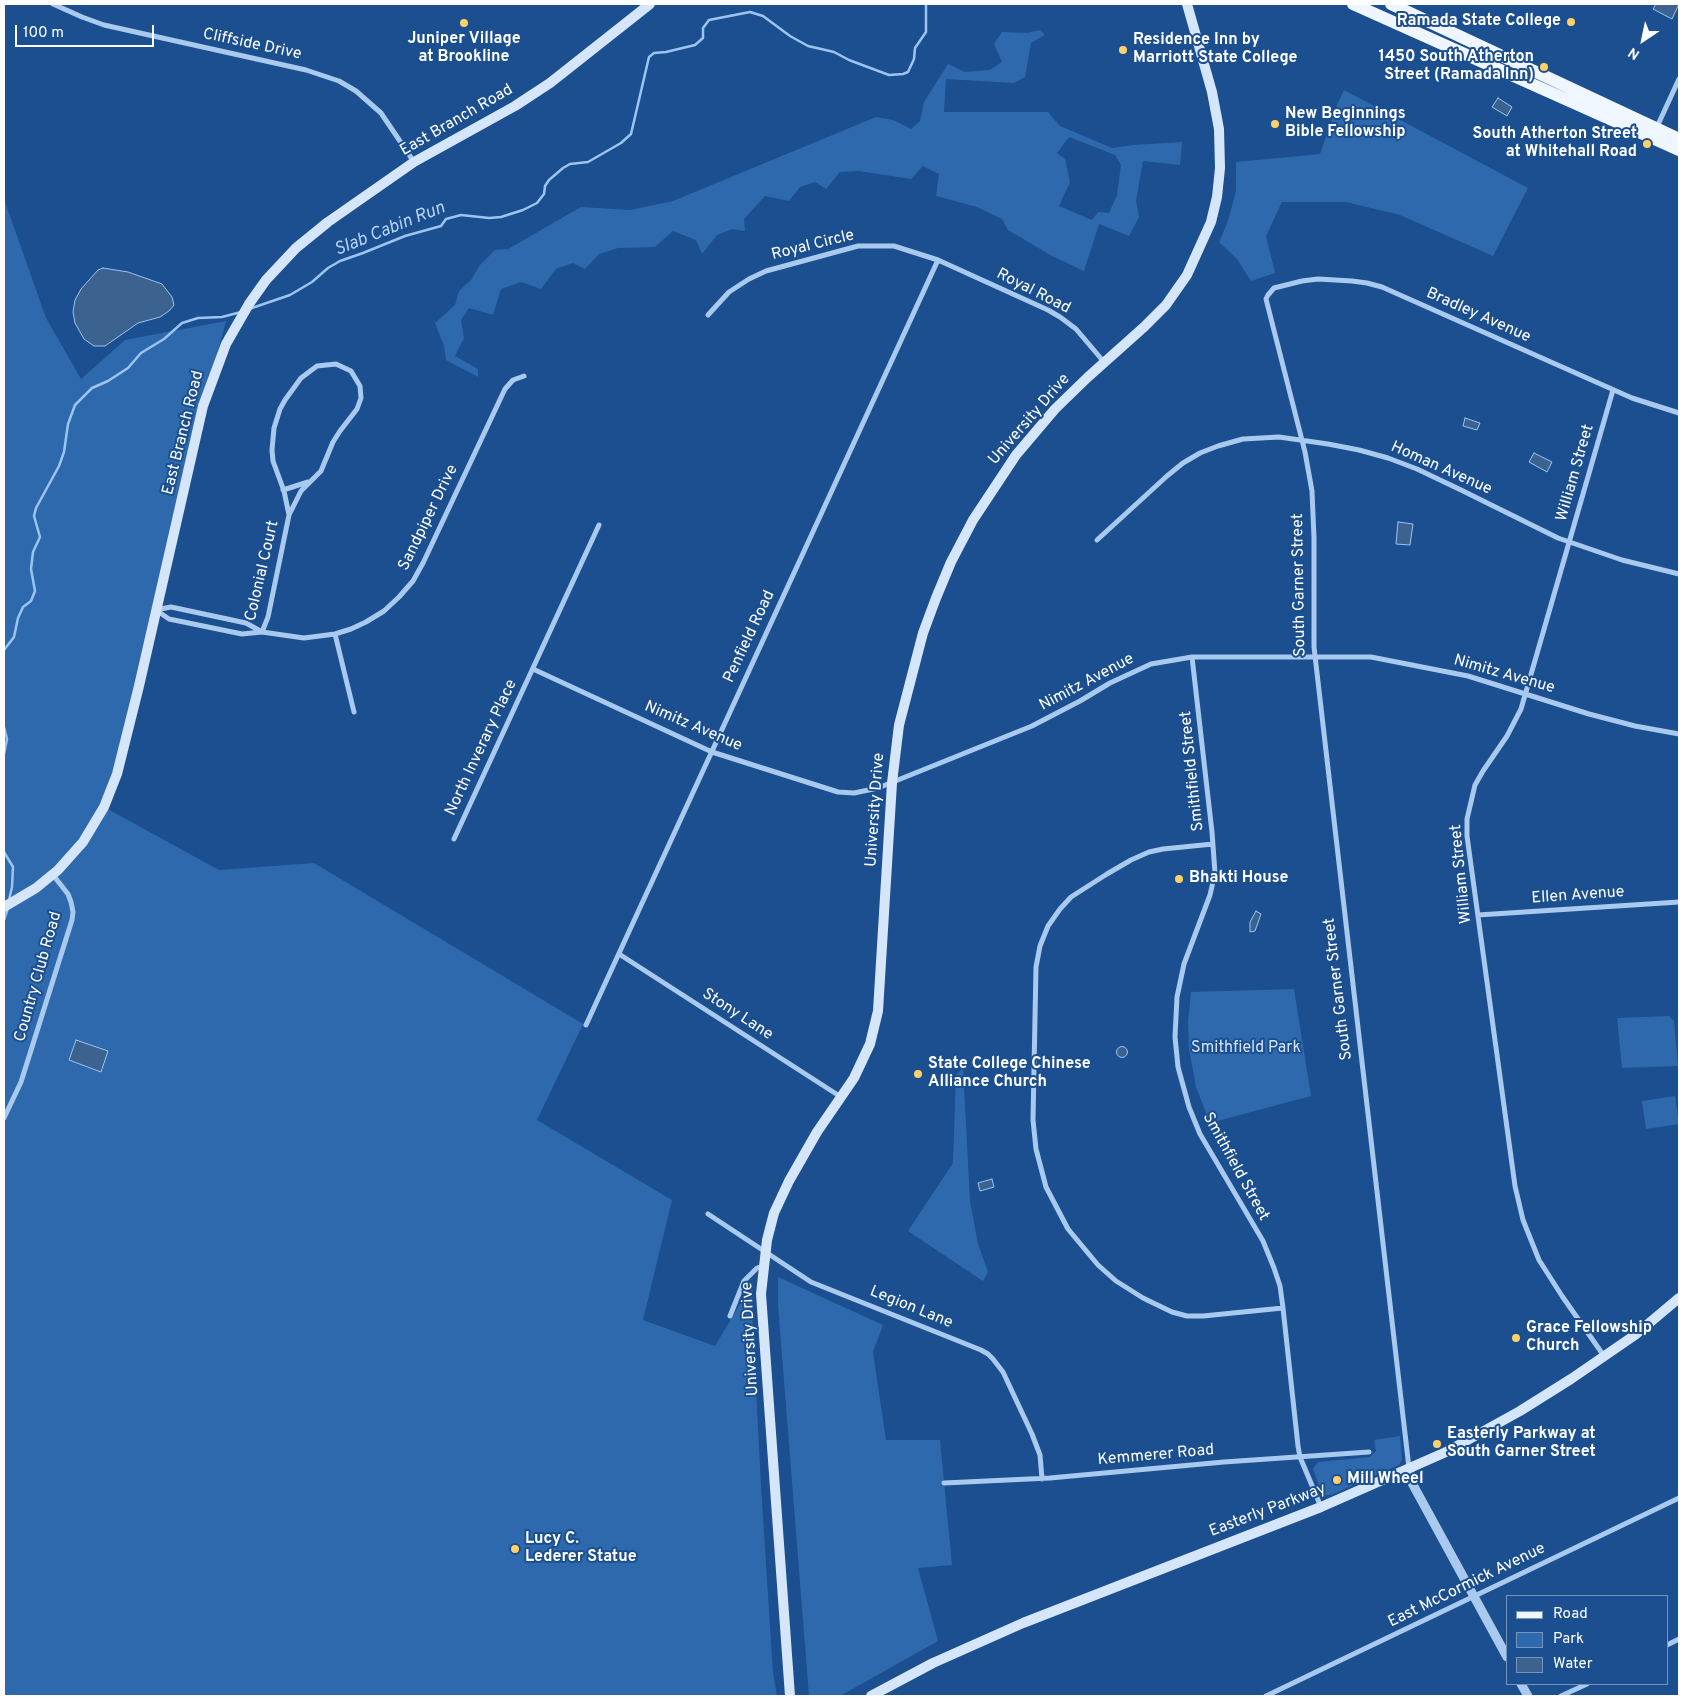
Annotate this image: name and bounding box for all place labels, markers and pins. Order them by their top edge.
place label: Ramada State College [1397,12,1561,32]
marker: Ramada State College [1565,16,1577,28]
marker: Juniper Village at Brookline [458,17,470,29]
place label: Juniper Village at Brookline [407,30,521,68]
place label: Residence Inn by Marriott State College [1133,31,1298,69]
marker: Residence Inn by Marriott State College [1117,44,1129,56]
place label: 1450 South Atherton Street (Ramada Inn) [1379,48,1534,86]
marker: 1450 South Atherton Street (Ramada Inn) [1538,61,1550,73]
place label: New Beginnings Bible Fellowship [1285,105,1406,143]
marker: New Beginnings Bible Fellowship [1269,118,1281,130]
place label: South Atherton Street at Whitehall Road [1473,125,1637,163]
marker: South Atherton Street at Whitehall Road [1641,138,1653,150]
place label: Bhakti House [1189,869,1288,889]
marker: Bhakti House [1173,873,1185,885]
place label: State College Chinese Alliance Church [928,1055,1091,1093]
marker: State College Chinese Alliance Church [912,1068,924,1080]
place label: Grace Fellowship Church [1526,1319,1652,1357]
marker: Grace Fellowship Church [1510,1332,1522,1344]
place label: Easterly Parkway at South Garner Street [1447,1425,1596,1463]
marker: Easterly Parkway at South Garner Street [1431,1438,1443,1450]
place label: Mill Wheel [1347,1470,1424,1490]
marker: Mill Wheel [1331,1474,1343,1486]
place label: Lucy C. Lederer Statue [525,1530,637,1568]
marker: Lucy C. Lederer Statue [509,1543,521,1555]

